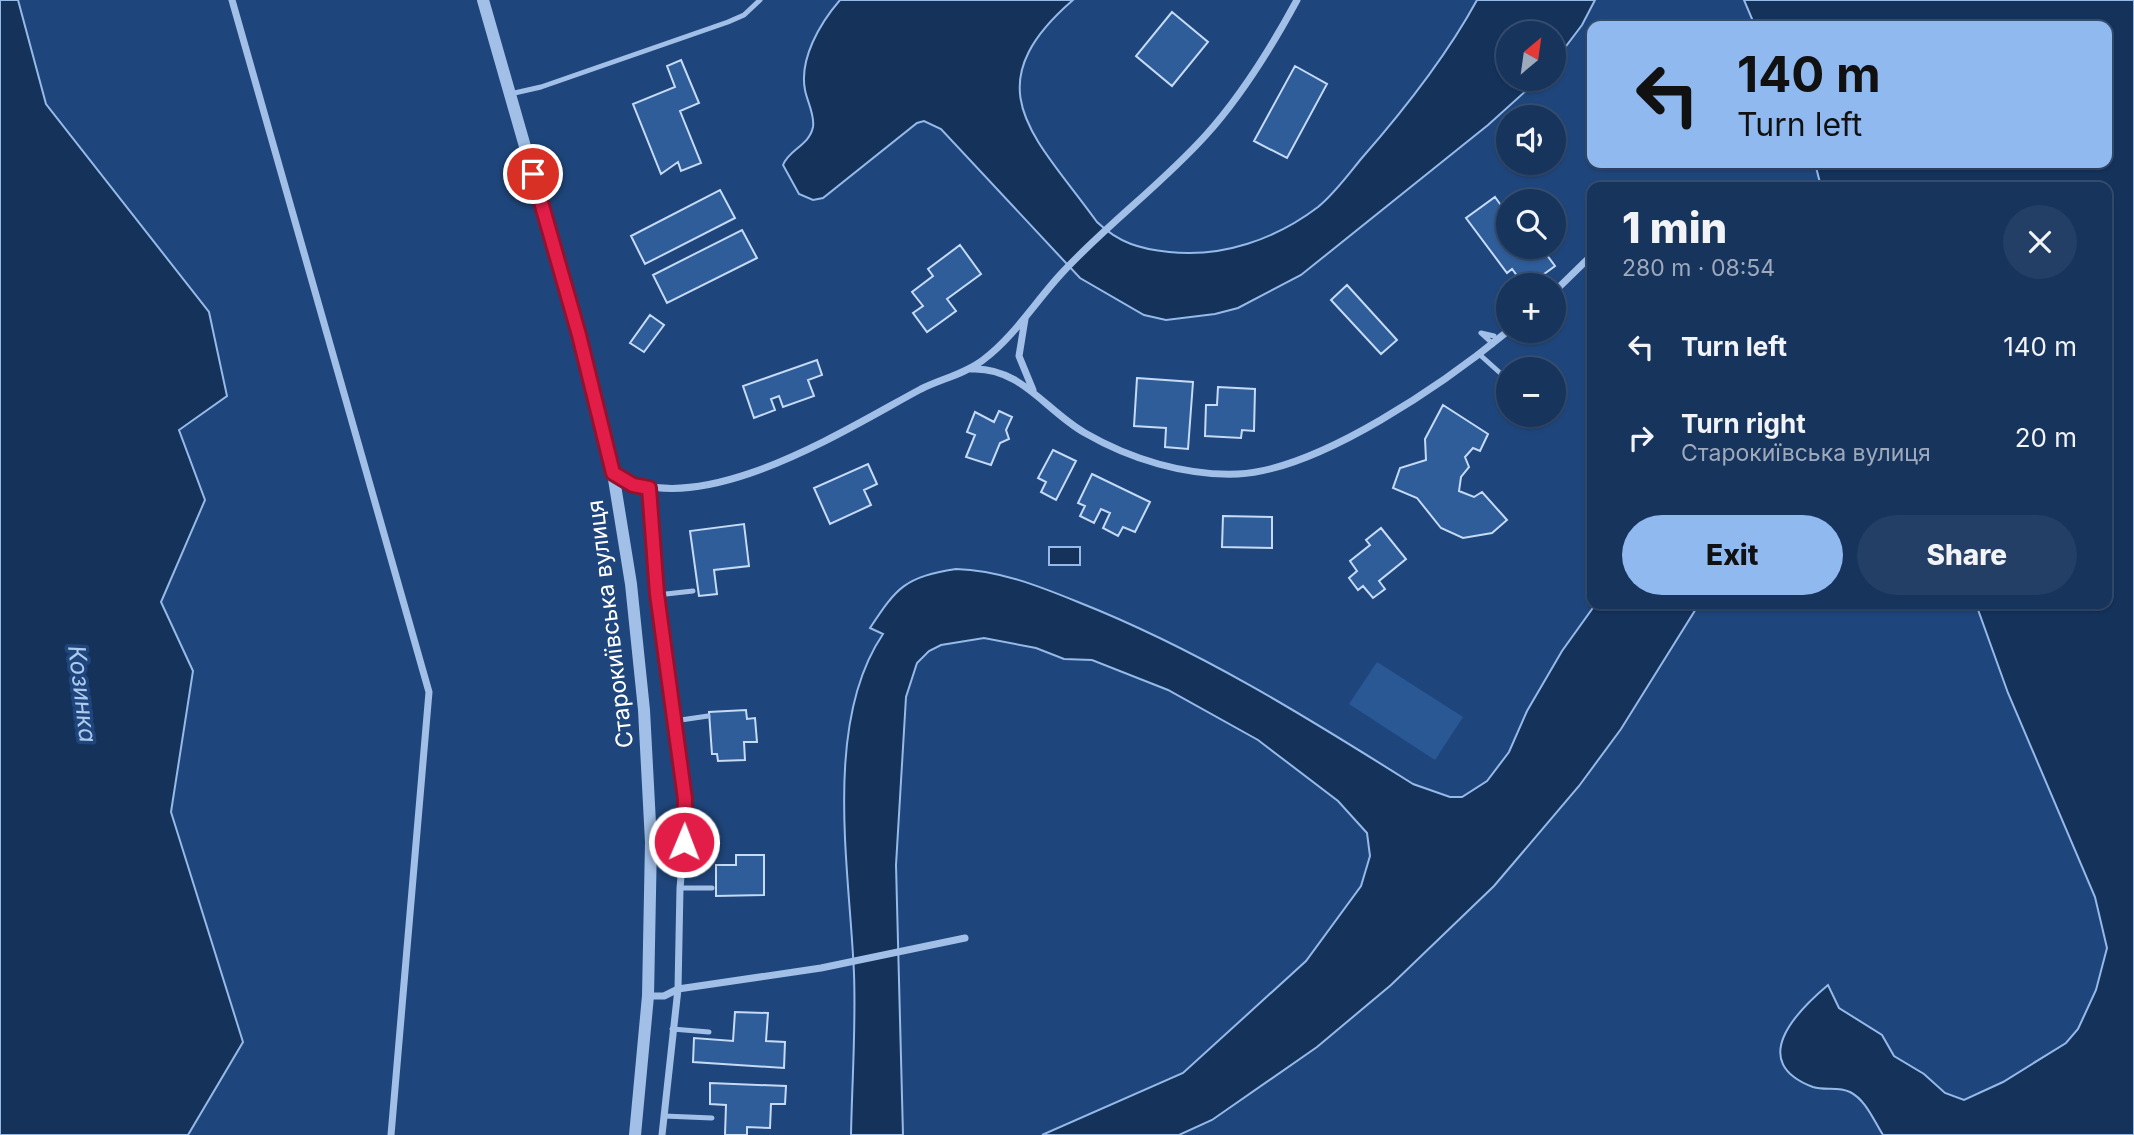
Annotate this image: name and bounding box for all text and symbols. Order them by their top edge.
north arrow [1496,21,1566,91]
map controls [1496,21,1566,427]
text: 140 m [1737,45,1881,104]
icon: left [1622,49,1713,140]
button: sound [1496,105,1566,175]
text: Turn left [1737,105,1862,144]
pin [503,144,563,204]
icon: arrive [514,155,552,193]
button: search [1496,189,1566,259]
text: 1 min [1622,202,1727,253]
button: close [2003,205,2077,279]
text: 280 m · 08:54 [1622,254,1775,282]
button: + [1496,273,1566,343]
icon: left [1622,328,1660,366]
text: Turn left [1681,331,1787,362]
text: 140 m [2003,331,2077,362]
button: − [1496,357,1566,427]
text: Turn right [1681,408,1806,439]
icon: right [1622,419,1660,457]
text: 20 m [2015,422,2077,453]
text: Старокиївська вулиця [1681,439,1931,467]
street label: Старокиївська вулиця [581,498,639,750]
button: Exit [1622,515,1843,595]
button: Share [1857,515,2077,595]
water label: Козинка [62,644,103,744]
position arrow [647,805,721,879]

